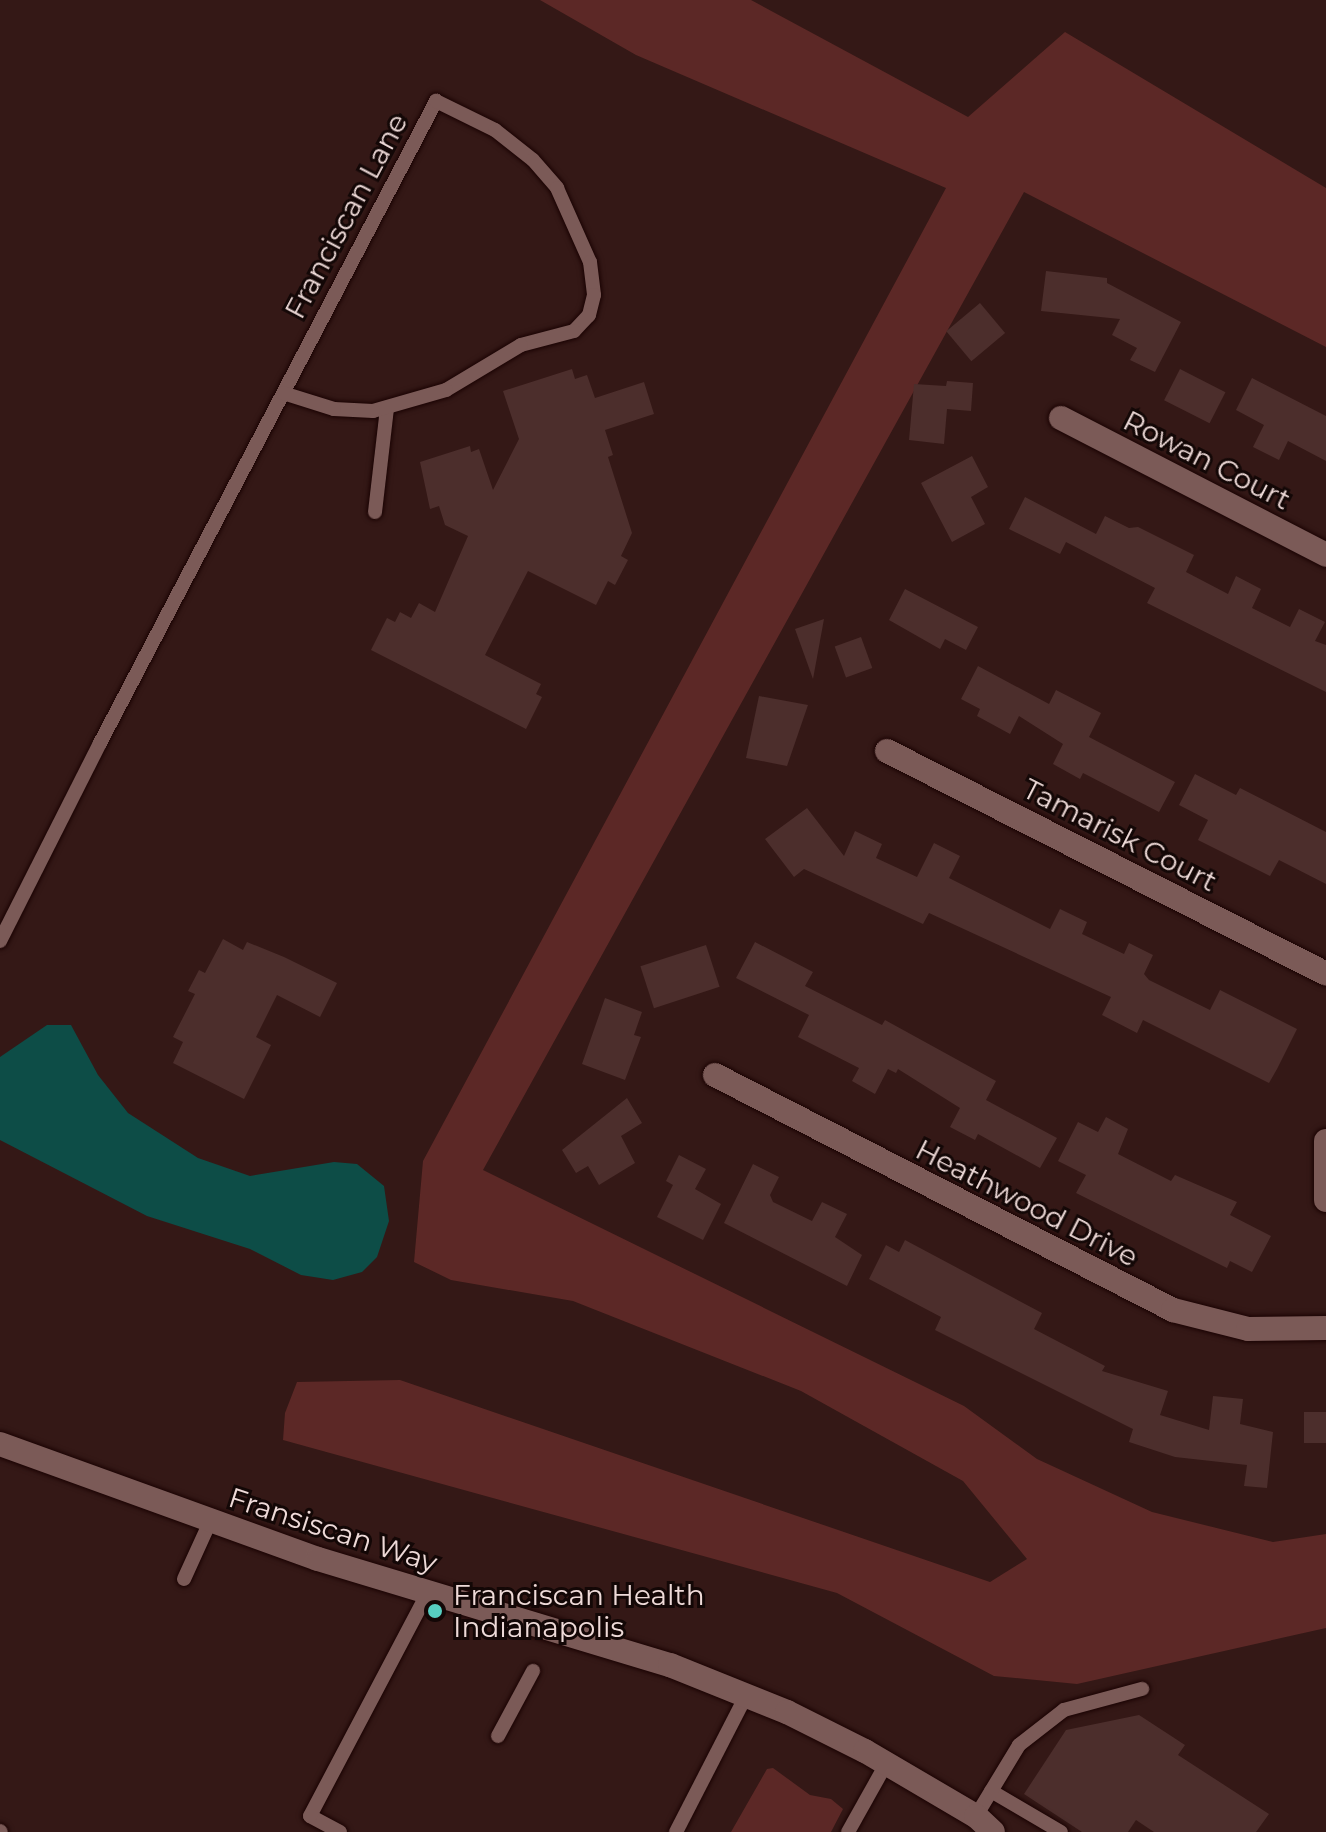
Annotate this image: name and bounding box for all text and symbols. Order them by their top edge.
street label: Franciscan Lane [278,108,414,324]
street label: Rowan Court [1118,404,1296,516]
street label: Tamarisk Court [1018,772,1222,898]
street label: Heathwood Drive [910,1132,1144,1274]
street label: Fransiscan Way [225,1480,441,1580]
place label: Franciscan Health Indianapolis [453,1578,705,1644]
marker: Franciscan Health Indianapolis [424,1600,446,1622]

